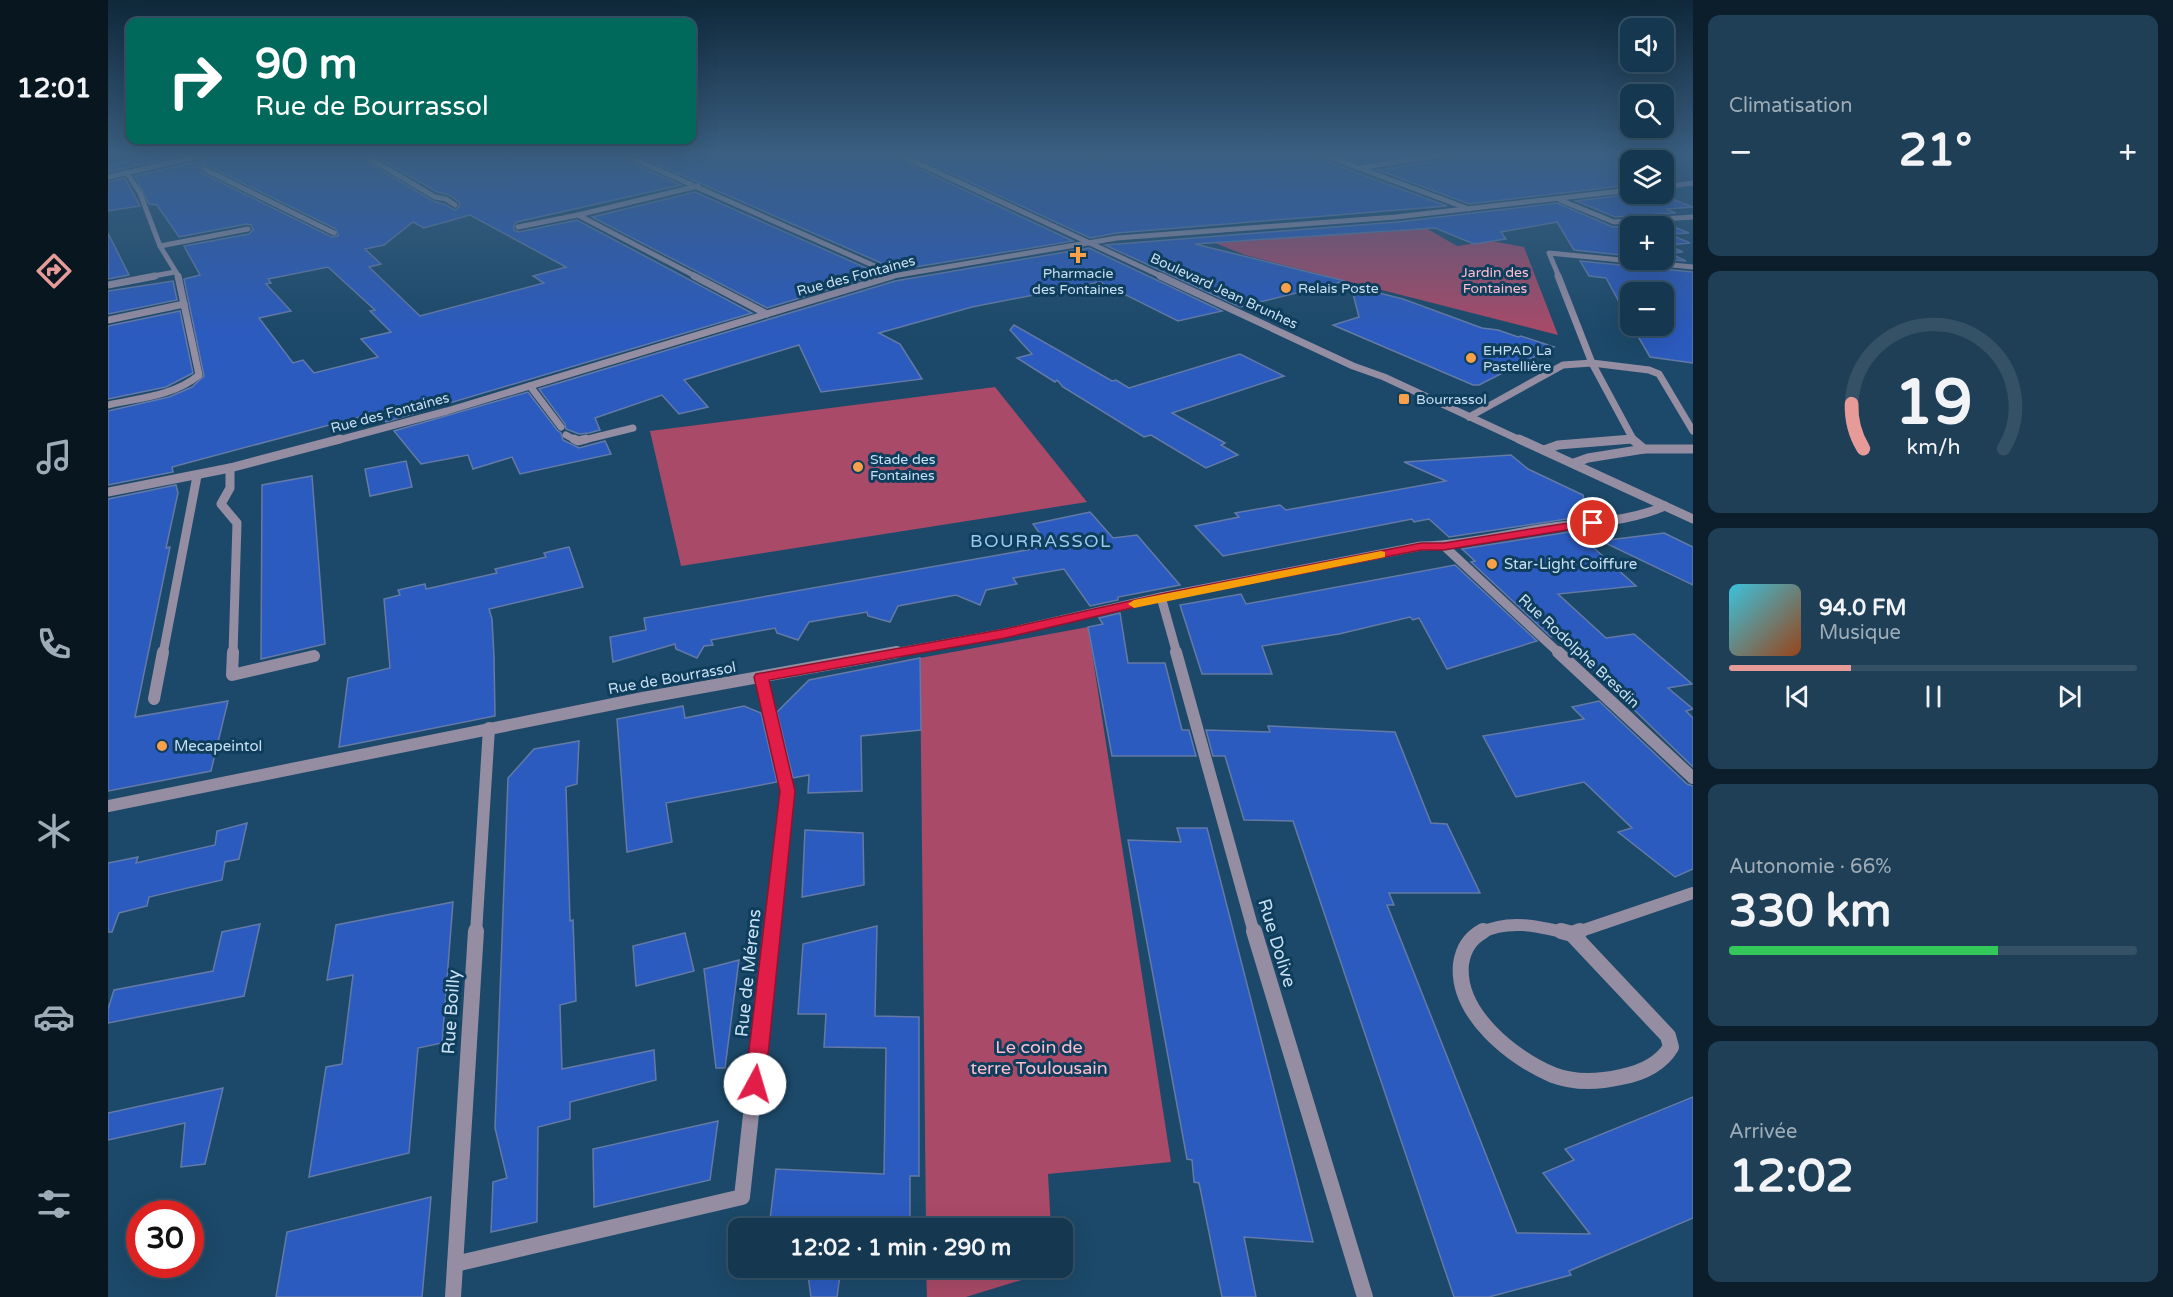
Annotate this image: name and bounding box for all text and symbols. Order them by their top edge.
map controls [1620,18,1674,336]
button: sound [1620,18,1674,72]
text: 90 m [255,39,357,90]
icon: right [156,42,234,120]
text: 12:01 [17,72,91,105]
button: search [1620,84,1674,138]
text: Rue de Bourrassol [255,90,489,123]
text: Climatisation [1729,94,1852,118]
text: 21° [1899,124,1972,178]
text: − [1729,133,1753,172]
text: + [2118,133,2137,172]
button: layers [1620,150,1674,204]
button: + [1620,216,1674,270]
marker: Pharmacie des Fontaines [1071,248,1085,262]
street label: Boulevard Jean Brunhes [1148,249,1301,333]
icon: directions [33,250,75,292]
street label: Rue des Fontaines [795,252,917,300]
park label: Jardin des Fontaines [1461,264,1529,297]
place label: Pharmacie des Fontaines [1032,265,1124,298]
place label: Relais Poste [1298,280,1379,297]
marker: Relais Poste [1279,281,1293,295]
button: − [1620,282,1674,336]
place label: EHPAD La Pastellière [1483,342,1552,375]
marker: EHPAD La Pastellière [1464,351,1478,365]
text: 19 [1894,366,1972,441]
street label: Rue des Fontaines [329,389,451,437]
place label: Bourrassol [1416,391,1487,408]
marker: Bourrassol [1397,392,1411,406]
text: km/h [1906,435,1960,461]
icon: music [33,436,75,478]
place label: Stade des Fontaines [870,451,936,484]
marker: Stade des Fontaines [851,460,865,474]
pin [1567,497,1618,548]
icon: arrive [1576,506,1609,539]
district label: BOURRASSOL [970,530,1112,552]
place label: Star-Light Coiffure [1504,555,1637,573]
marker: Star-Light Coiffure [1485,557,1499,571]
street label: Rue Rodolphe Bresdin [1515,590,1643,712]
text: 94.0 FM [1819,595,1907,621]
text: Musique [1819,621,1901,645]
icon: phone [33,623,75,665]
street label: Rue de Bourrassol [607,658,737,698]
icon: previous [1781,680,1814,713]
icon: pause [1917,680,1950,713]
icon: next [2053,680,2086,713]
place label: Mecapeintol [174,737,262,755]
marker: Mecapeintol [155,739,169,753]
icon: climate [33,810,75,852]
text: Autonomie · 66% [1729,855,1891,879]
text: 330 km [1729,885,1891,939]
street label: Rue Dolive [1253,896,1301,990]
street label: Rue de Mérens [730,908,766,1038]
street label: Rue Boilly [437,968,465,1055]
icon: car [33,996,75,1038]
park label: Le coin de terre Toulousain [970,1036,1108,1079]
position arrow [723,1052,787,1116]
text: Arrivée [1729,1120,1797,1144]
text: 12:02 [1729,1150,1854,1204]
icon: filters [33,1183,75,1225]
speed limit sign: 30 [126,1200,204,1278]
text: 12:02 · 1 min · 290 m [790,1235,1011,1261]

